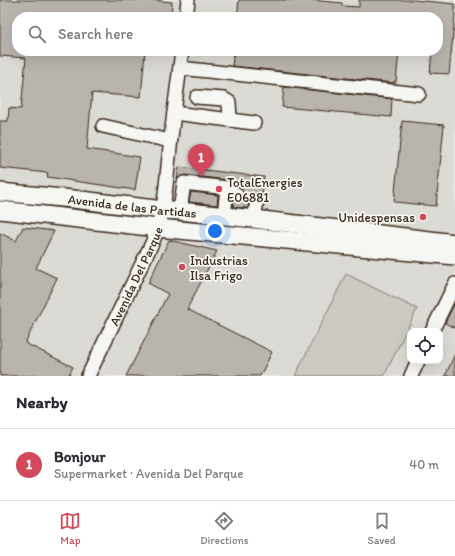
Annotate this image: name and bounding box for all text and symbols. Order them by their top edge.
search box [12,12,443,56]
icon: search [26,23,48,45]
text: Search here [58,25,133,43]
pin: 1 [188,144,214,177]
place label: TotalEnergies E06881 [227,175,303,205]
marker: TotalEnergies E06881 [214,184,224,194]
street label: Avenida de las Partidas [67,192,198,221]
place label: Unidespensas [338,210,415,225]
marker: Unidespensas [418,212,428,222]
your location [205,221,225,241]
street label: Avenida Del Parque [106,225,166,328]
place label: Industrias Ilsa Frigo [190,253,248,283]
marker: Industrias Ilsa Frigo [177,262,187,272]
map controls [407,328,443,364]
button: locate [407,328,443,364]
text: Nearby [16,392,68,412]
text: Bonjour [54,448,105,466]
text: 1 [26,457,32,472]
text: 40 m [409,457,439,472]
text: Supermarket · Avenida Del Parque [54,466,244,481]
tab: Map [59,510,81,547]
tab: Directions [200,510,249,547]
tab: Saved [367,510,396,547]

